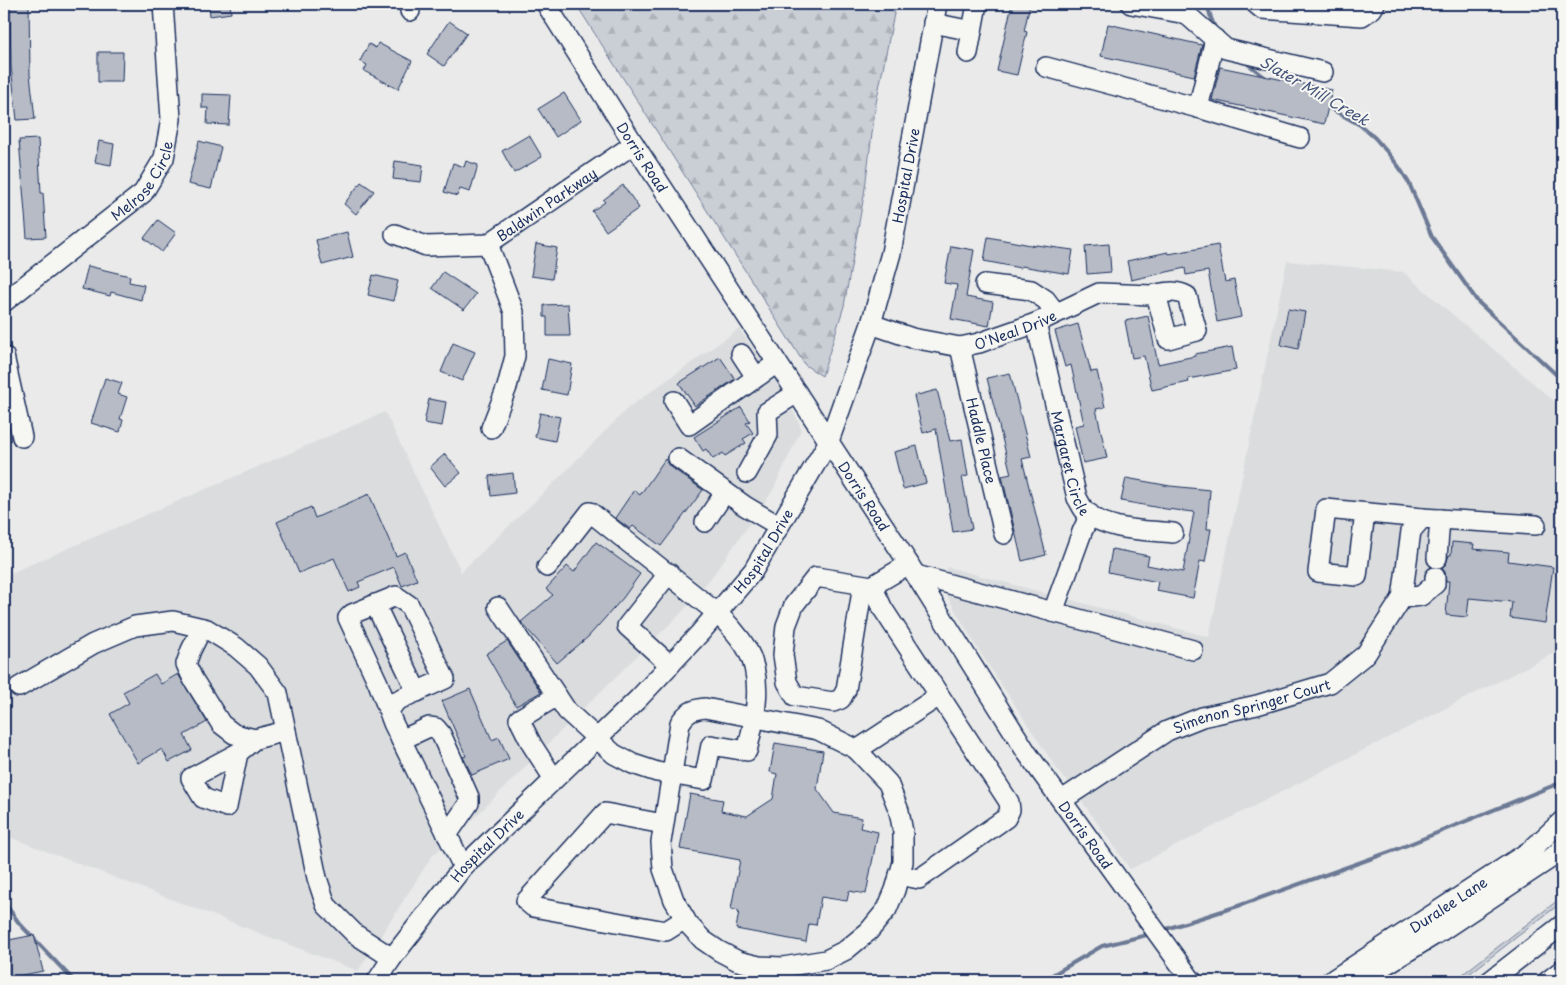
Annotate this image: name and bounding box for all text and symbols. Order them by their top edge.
water label: Slater Mill Creek [1256,49,1375,131]
street label: Dorris Road [612,118,673,196]
street label: Hospital Drive [886,126,924,225]
street label: Melrose Circle [106,139,177,225]
street label: Baldwin Parkway [492,162,601,246]
street label: O'Neal Drive [971,304,1060,355]
street label: Haddle Place [962,395,1002,486]
street label: Margaret Circle [1046,408,1095,520]
street label: Dorris Road [834,457,895,535]
street label: Hospital Drive [728,505,798,597]
street label: Simenon Springer Court [1169,673,1333,738]
street label: Dorris Road [1054,796,1118,873]
street label: Hospital Drive [445,804,528,886]
street label: Duralee Lane [1405,871,1491,937]

